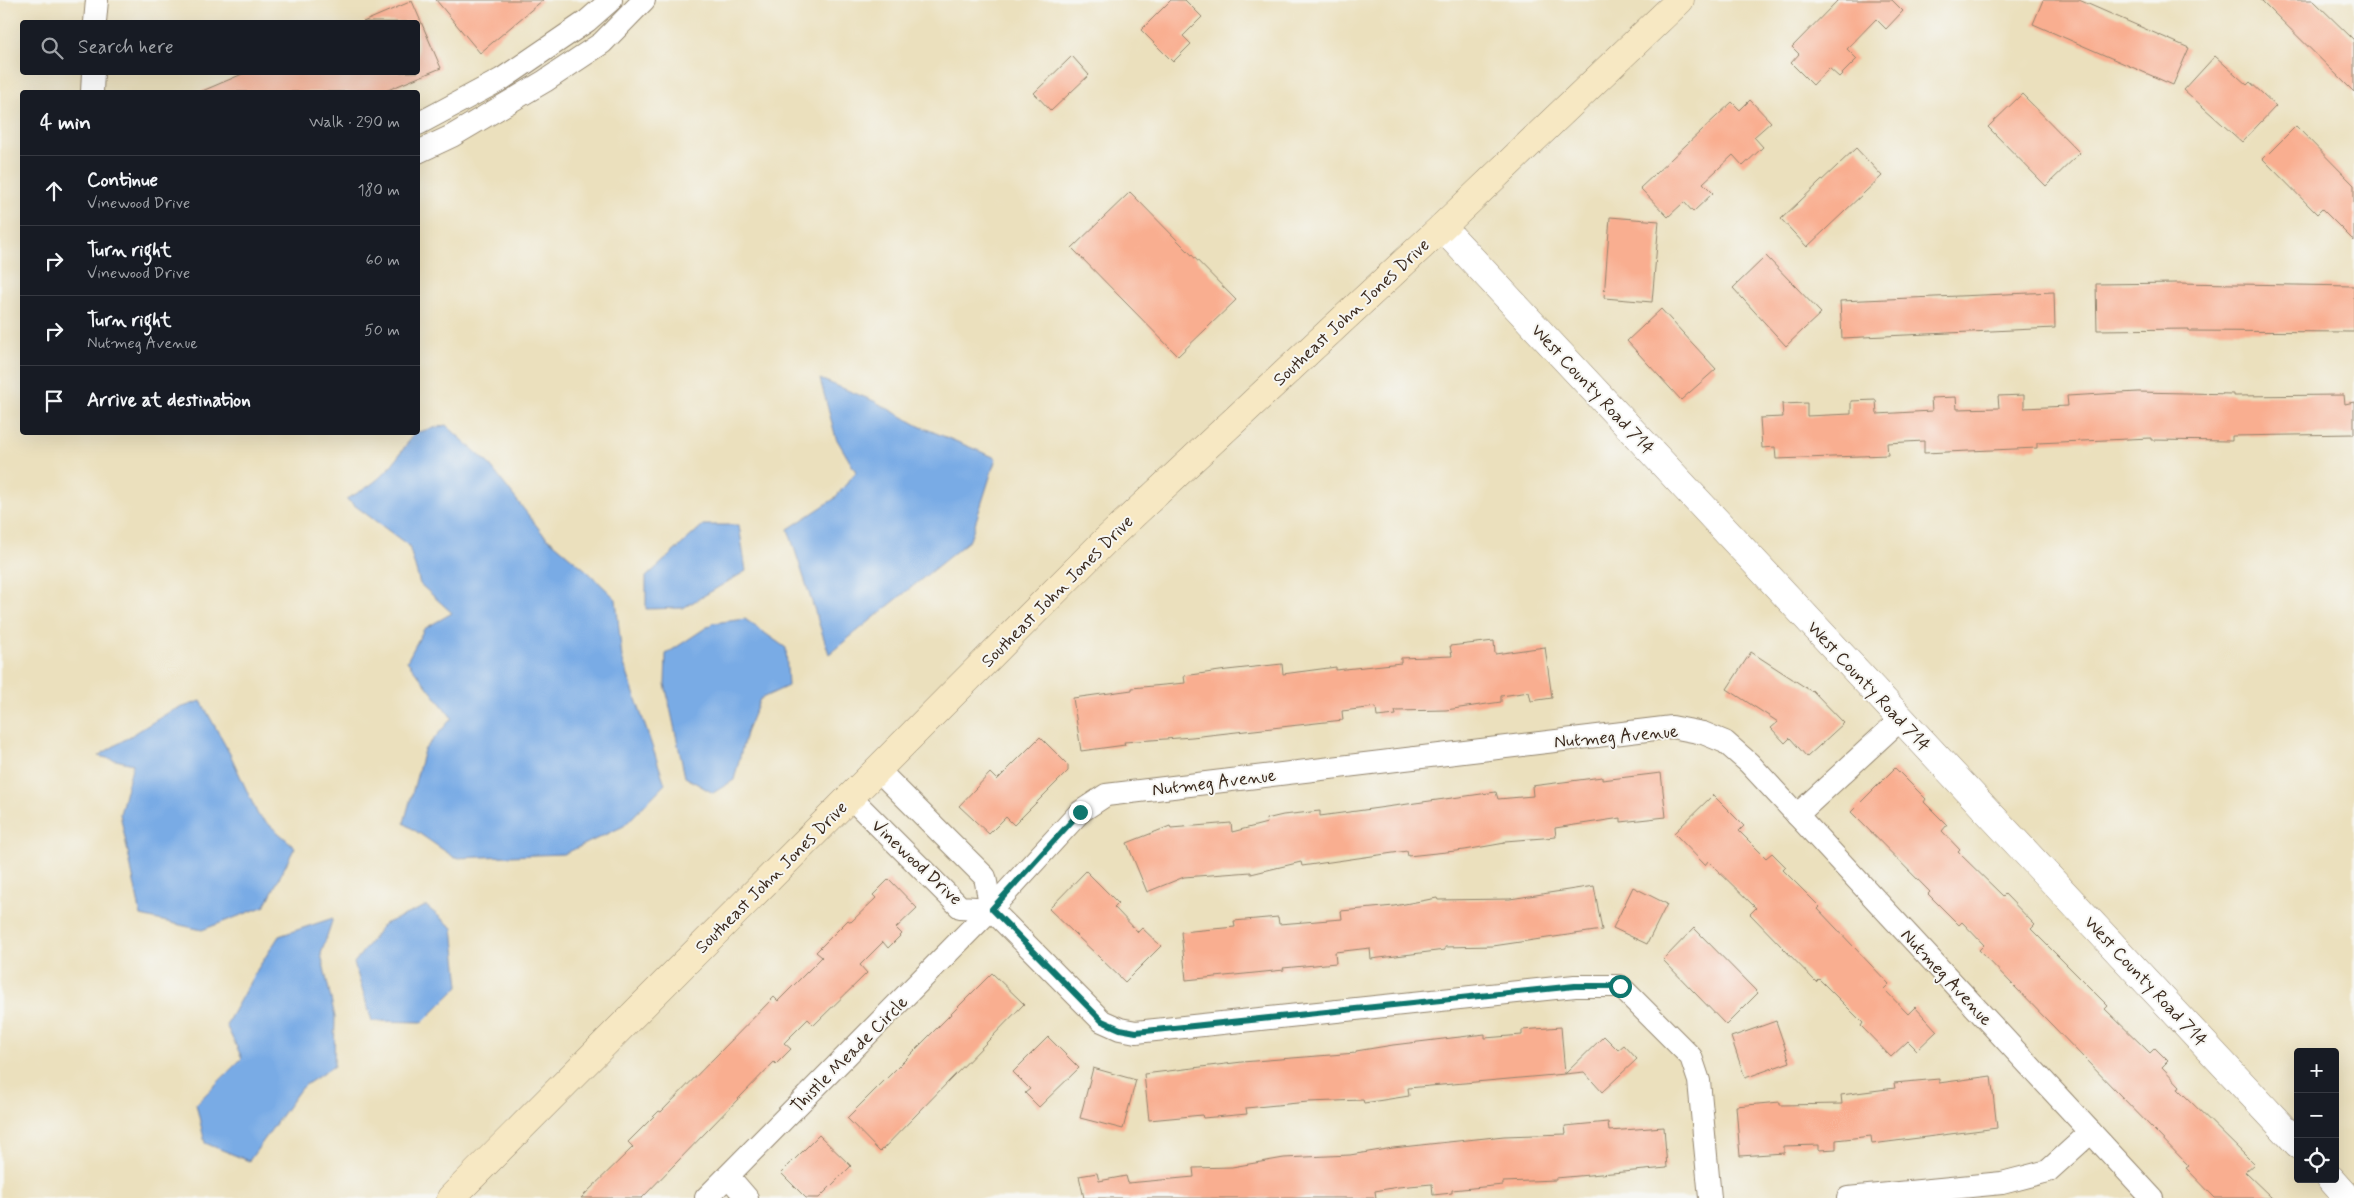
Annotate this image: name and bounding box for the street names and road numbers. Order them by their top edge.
street label: Southeast John Jones Drive [1268,234,1435,392]
street label: West County Road 714 [1525,319,1660,461]
street label: Southeast John Jones Drive [976,510,1139,673]
street label: West County Road 714 [1801,616,1936,758]
street label: Nutmeg Avenue [1553,720,1679,754]
street label: Nutmeg Avenue [1151,763,1277,802]
street label: Southeast John Jones Drive [690,796,853,959]
street label: Vinewood Drive [866,814,967,911]
street label: West County Road 714 [2078,911,2213,1053]
street label: Nutmeg Avenue [1895,924,1998,1031]
street label: Thistle Meade Circle [786,991,914,1119]

